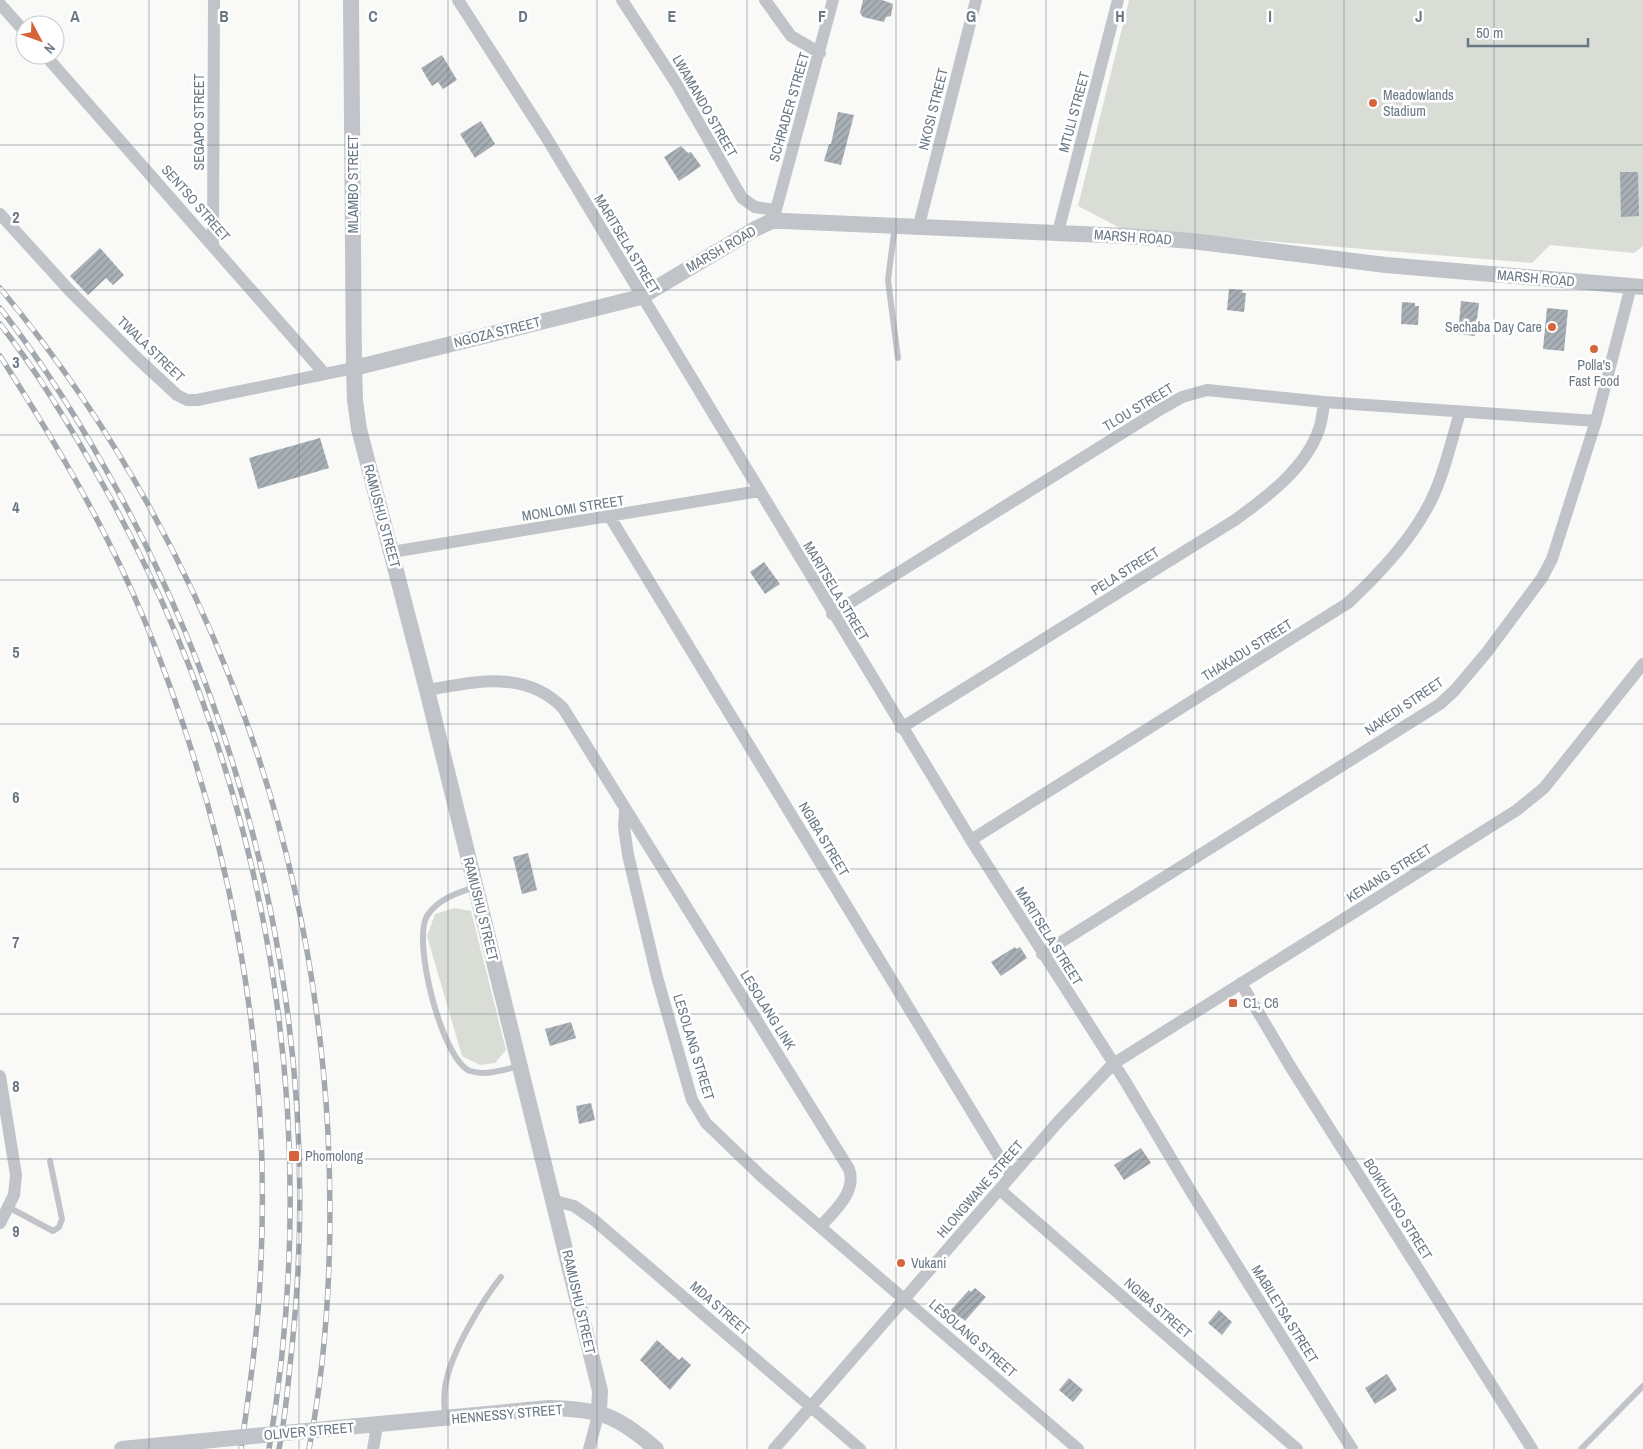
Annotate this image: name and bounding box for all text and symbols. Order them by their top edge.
text: A [70,5,80,27]
text: B [219,5,229,27]
text: C [368,5,378,27]
text: D [518,5,528,27]
text: E [668,5,677,27]
text: F [818,5,826,27]
text: G [966,5,976,27]
text: H [1115,5,1125,27]
text: I [1268,5,1272,27]
text: J [1415,5,1423,27]
north arrow [15,15,65,65]
scale bar [1468,15,1588,47]
text: 50 m [1476,22,1503,43]
text: N [40,39,59,58]
street label: SCHRADER STREET [765,50,813,164]
street label: LWAMANDO STREET [668,52,742,160]
street label: NKOSI STREET [914,66,952,152]
street label: MTULI STREET [1055,70,1093,154]
street label: SEGAPO STREET [190,74,208,170]
place label: Meadowlands Stadium [1383,86,1454,120]
marker: Meadowlands Stadium [1367,97,1379,109]
street label: MLAMBO STREET [344,135,362,233]
street label: SENTSO STREET [158,161,234,245]
street label: MARITSELA STREET [590,191,664,297]
text: 2 [12,206,20,228]
street label: MARSH ROAD [683,222,759,276]
street label: MARSH ROAD [1094,225,1172,249]
street label: MARSH ROAD [1496,266,1576,290]
street label: TWALA STREET [113,312,189,386]
street label: NGOZA STREET [452,313,542,351]
place label: Sechaba Day Care [1445,318,1542,336]
marker: Sechaba Day Care [1546,321,1558,333]
marker: Polla's Fast Food [1588,343,1600,355]
text: 3 [12,351,20,373]
place label: Polla's Fast Food [1569,356,1619,390]
street label: TLOU STREET [1099,379,1177,435]
street label: RAMUSHU STREET [360,462,404,570]
street label: MONLOMI STREET [521,491,625,525]
text: 4 [12,496,20,518]
street label: MARITSELA STREET [799,538,873,644]
street label: PELA STREET [1087,543,1163,599]
street label: THAKADU STREET [1198,615,1296,685]
text: 5 [12,641,20,663]
street label: NAKEDI STREET [1361,673,1447,739]
text: 6 [12,786,20,808]
street label: NGIBA STREET [795,799,853,879]
street label: KENANG STREET [1343,840,1435,906]
street label: RAMUSHU STREET [459,855,503,963]
street label: MARITSELA STREET [1011,883,1087,989]
text: 7 [12,931,20,953]
street label: LESOLANG LINK [736,967,800,1053]
street label: LESOLANG STREET [669,992,719,1102]
place label: C1, C6 [1243,994,1279,1012]
marker: C1, C6 [1227,997,1239,1009]
text: 8 [12,1075,20,1097]
street label: HLONGWANE STREET [933,1137,1027,1241]
place label: Phomolong [305,1147,364,1165]
marker: Phomolong [287,1149,301,1163]
street label: BOIKHUTSO STREET [1360,1155,1436,1263]
text: 9 [12,1220,20,1242]
street label: RAMUSHU STREET [558,1248,600,1356]
place label: Vukani [911,1254,946,1272]
marker: Vukani [895,1257,907,1269]
street label: MABILETSA STREET [1248,1262,1322,1366]
street label: NGIBA STREET [1121,1274,1195,1342]
street label: MDA STREET [686,1277,754,1339]
street label: LESOLANG STREET [925,1295,1021,1381]
street label: HENNESSY STREET [451,1400,563,1428]
street label: OLIVER STREET [263,1418,355,1444]

